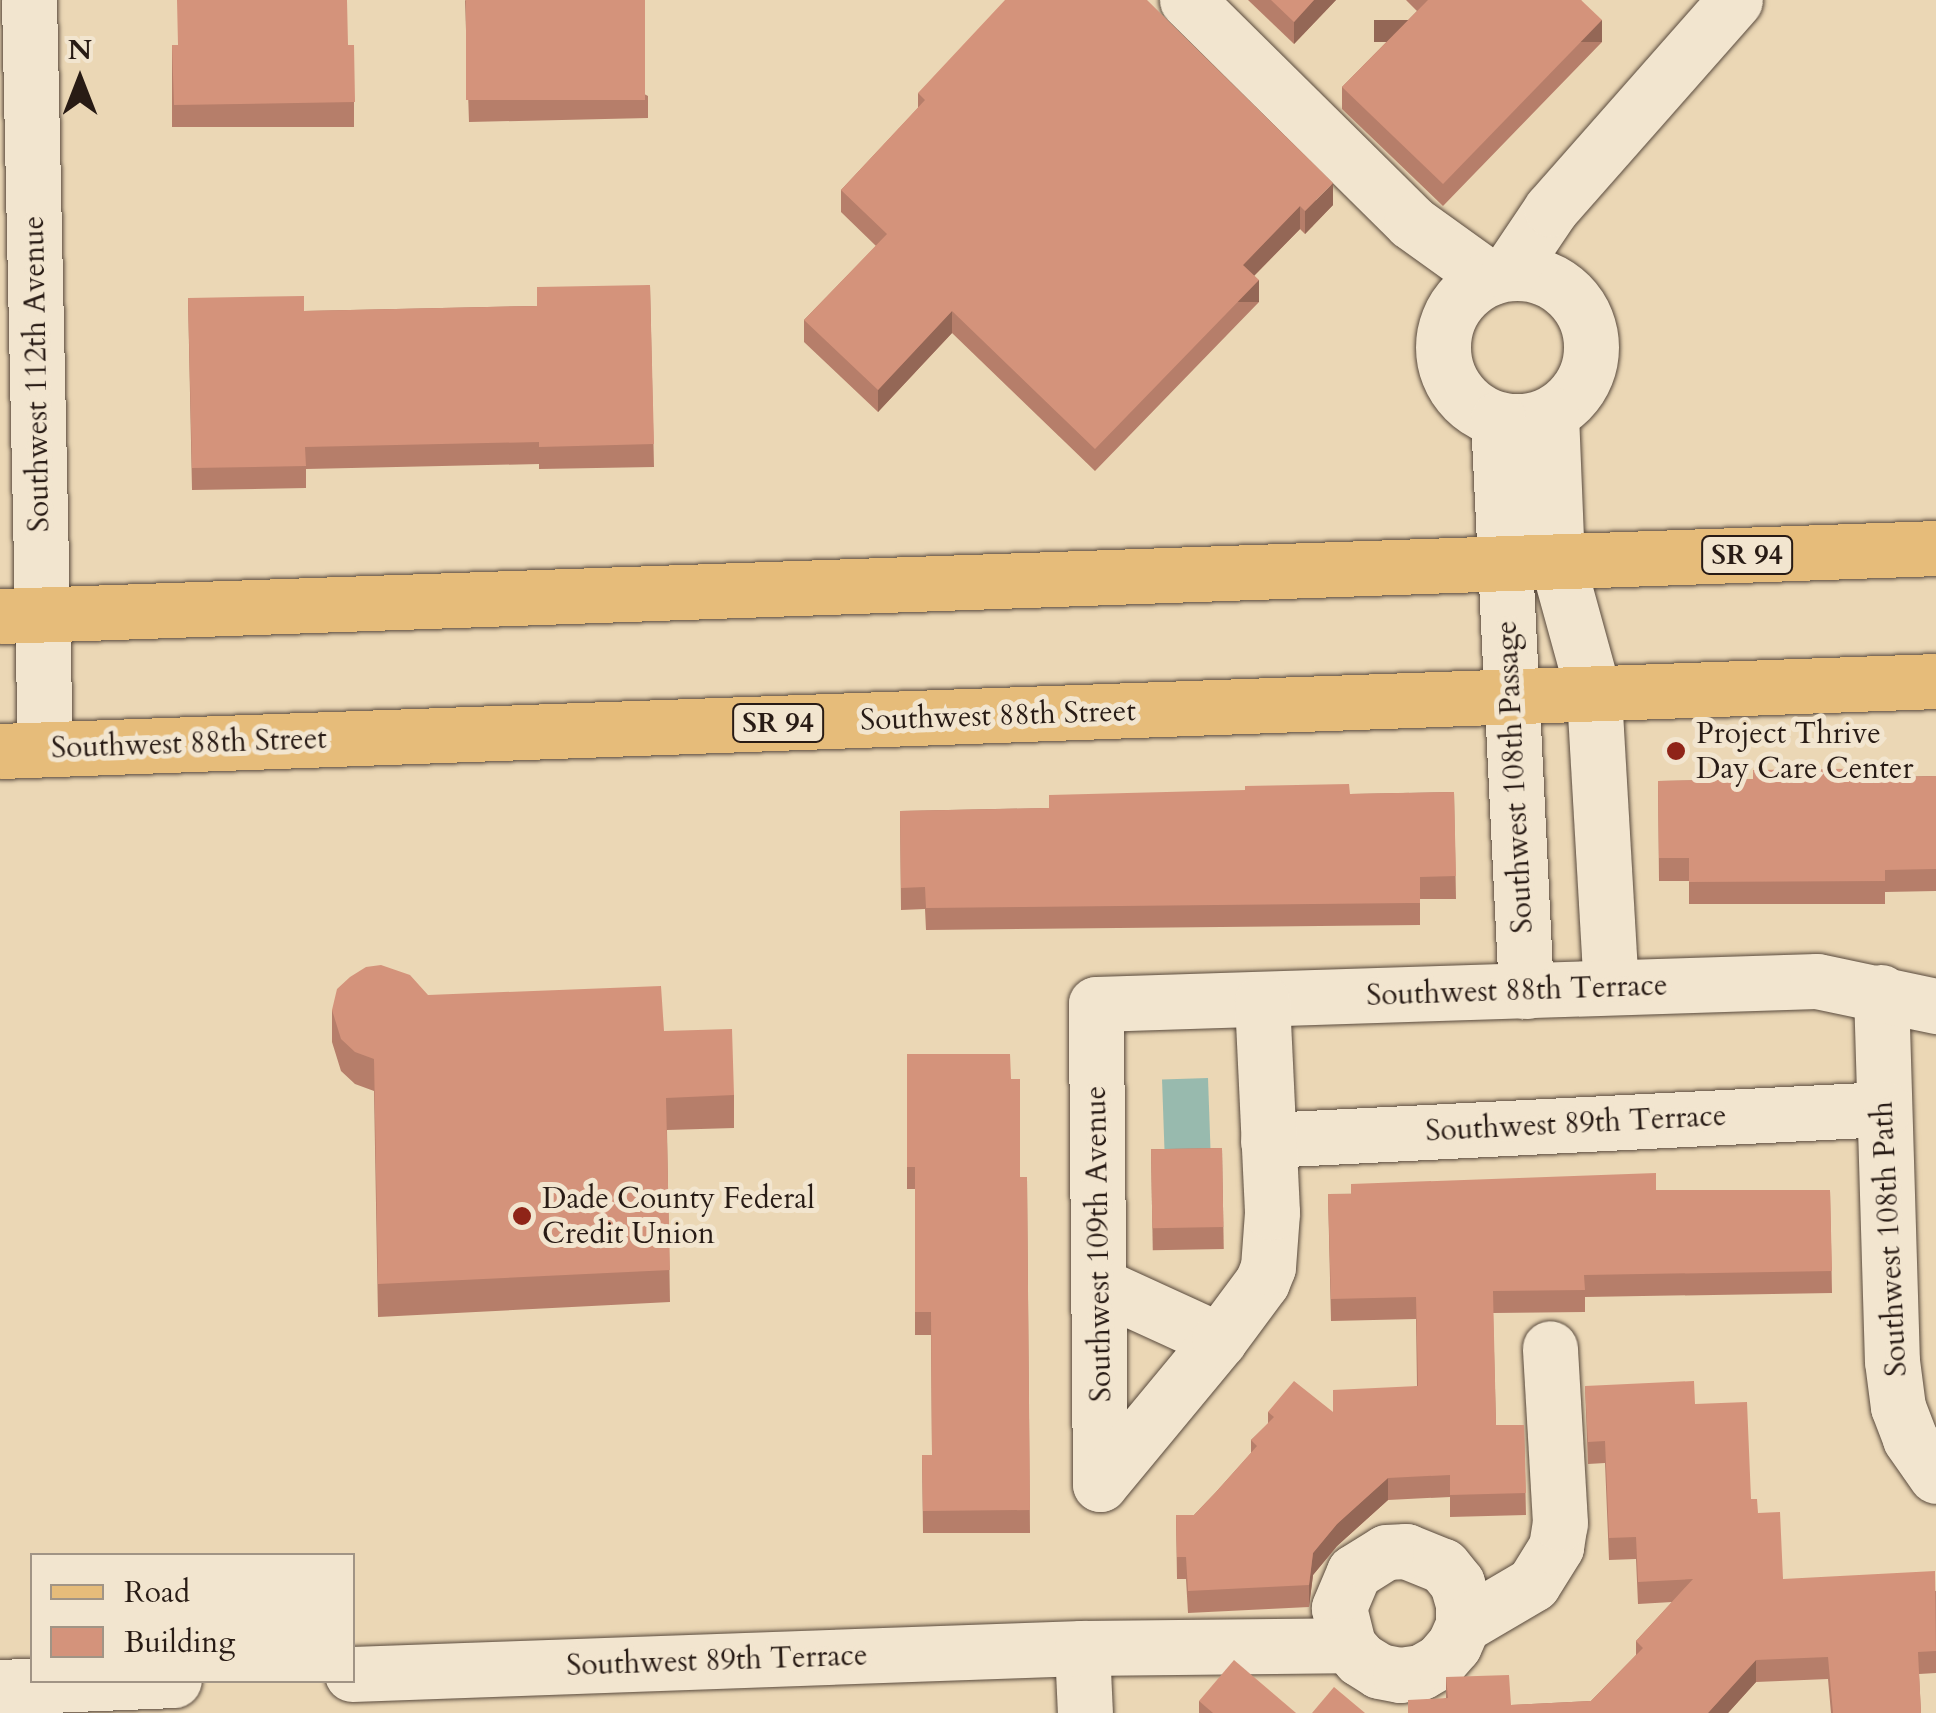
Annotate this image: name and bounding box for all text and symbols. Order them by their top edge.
north arrow [30,30,130,130]
text: N [68,31,92,69]
street label: Southwest 112th Avenue [16,216,58,532]
road number: SR 94 [1700,532,1794,578]
street label: Southwest 108th Passage [1489,620,1541,934]
street label: Southwest 88th Street [860,693,1136,739]
road number: SR 94 [730,700,826,746]
place label: Project Thrive Day Care Center [1696,716,1913,786]
street label: Southwest 88th Street [51,721,327,767]
marker: Project Thrive Day Care Center [1665,740,1687,762]
street label: Southwest 88th Terrace [1366,968,1668,1014]
street label: Southwest 109th Avenue [1078,1086,1120,1402]
street label: Southwest 89th Terrace [1425,1098,1727,1150]
street label: Southwest 108th Path [1865,1100,1915,1378]
place label: Dade County Federal Credit Union [542,1181,815,1252]
marker: Dade County Federal Credit Union [511,1205,533,1227]
legend [30,1553,355,1683]
text: Road [124,1572,190,1613]
text: Building [124,1622,235,1663]
street label: Southwest 89th Terrace [566,1638,868,1684]

